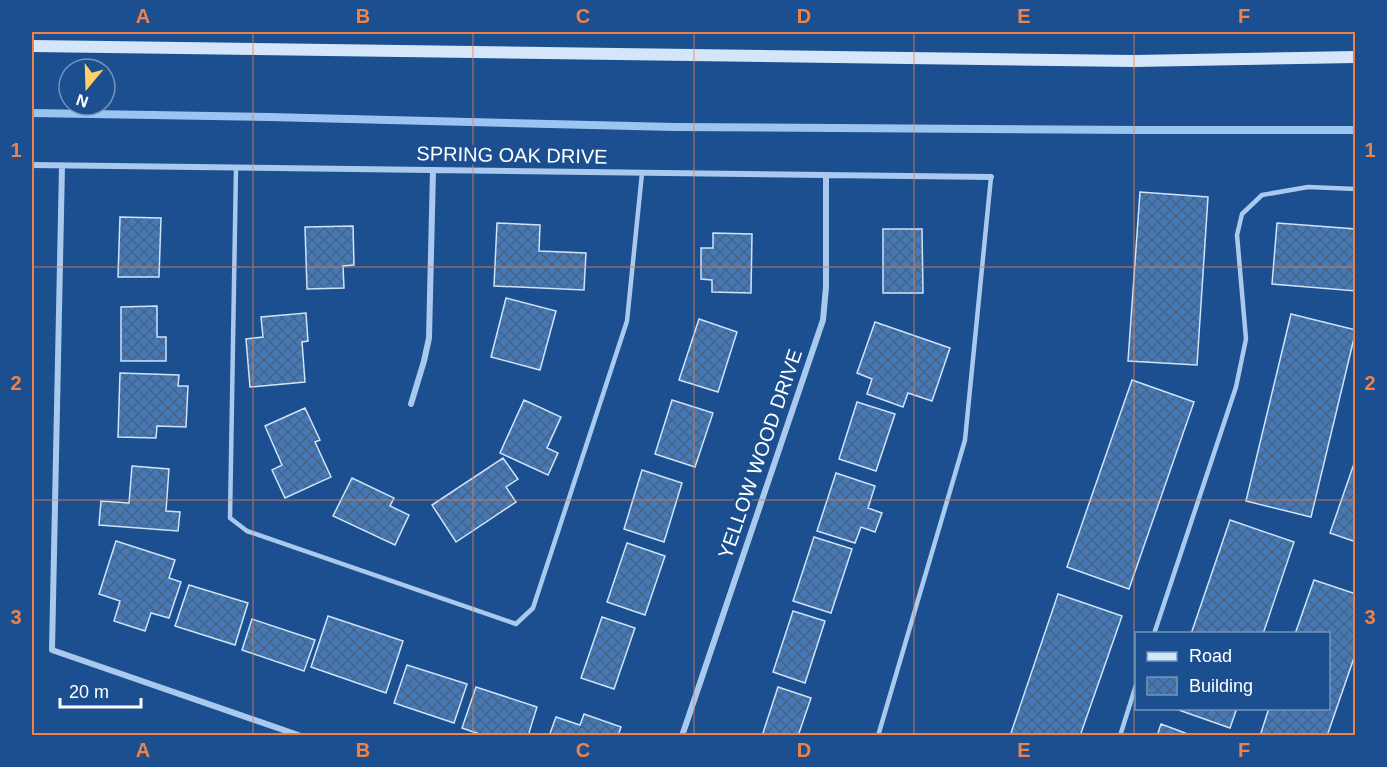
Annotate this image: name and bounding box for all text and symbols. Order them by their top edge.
text: A [136,5,150,27]
text: B [356,5,370,27]
text: C [576,5,590,27]
text: D [797,5,811,27]
text: E [1017,5,1031,27]
text: F [1238,5,1250,27]
north arrow [57,57,117,117]
text: N [74,91,91,111]
text: 1 [10,139,22,161]
text: 1 [1364,139,1376,161]
street label: SPRING OAK DRIVE [416,142,608,168]
street label: YELLOW WOOD DRIVE [714,346,806,562]
text: 2 [10,372,22,394]
text: 2 [1364,372,1376,394]
text: 3 [10,606,22,628]
text: 3 [1364,606,1376,628]
legend [1135,632,1330,710]
text: Road [1189,646,1232,666]
scale bar [60,671,141,709]
text: Building [1189,676,1253,696]
text: 20 m [69,682,109,702]
text: A [136,739,150,761]
text: B [356,739,370,761]
text: C [576,739,590,761]
text: D [797,739,811,761]
text: E [1017,739,1031,761]
text: F [1238,739,1250,761]

